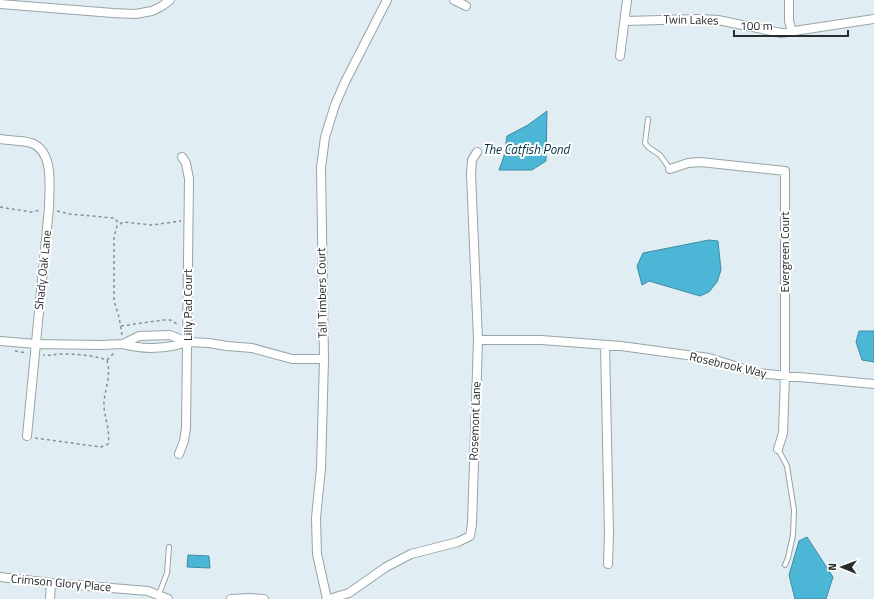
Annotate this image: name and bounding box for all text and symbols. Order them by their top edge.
street label: Twin Lakes [663,10,719,29]
scale bar [734,12,848,38]
text: 100 m [740,16,773,35]
water label: The Catfish Pond [483,139,571,159]
street label: Evergreen Court [775,211,794,293]
street label: Shady Oak Lane [29,229,56,311]
street label: Tall Timbers Court [311,247,332,338]
street label: Lilly Pad Court [178,268,197,341]
street label: Rosebrook Way [688,346,769,383]
street label: Rosemont Lane [464,381,485,461]
north arrow [822,547,862,587]
text: N [824,563,840,571]
street label: Crimson Glory Place [10,569,112,596]

